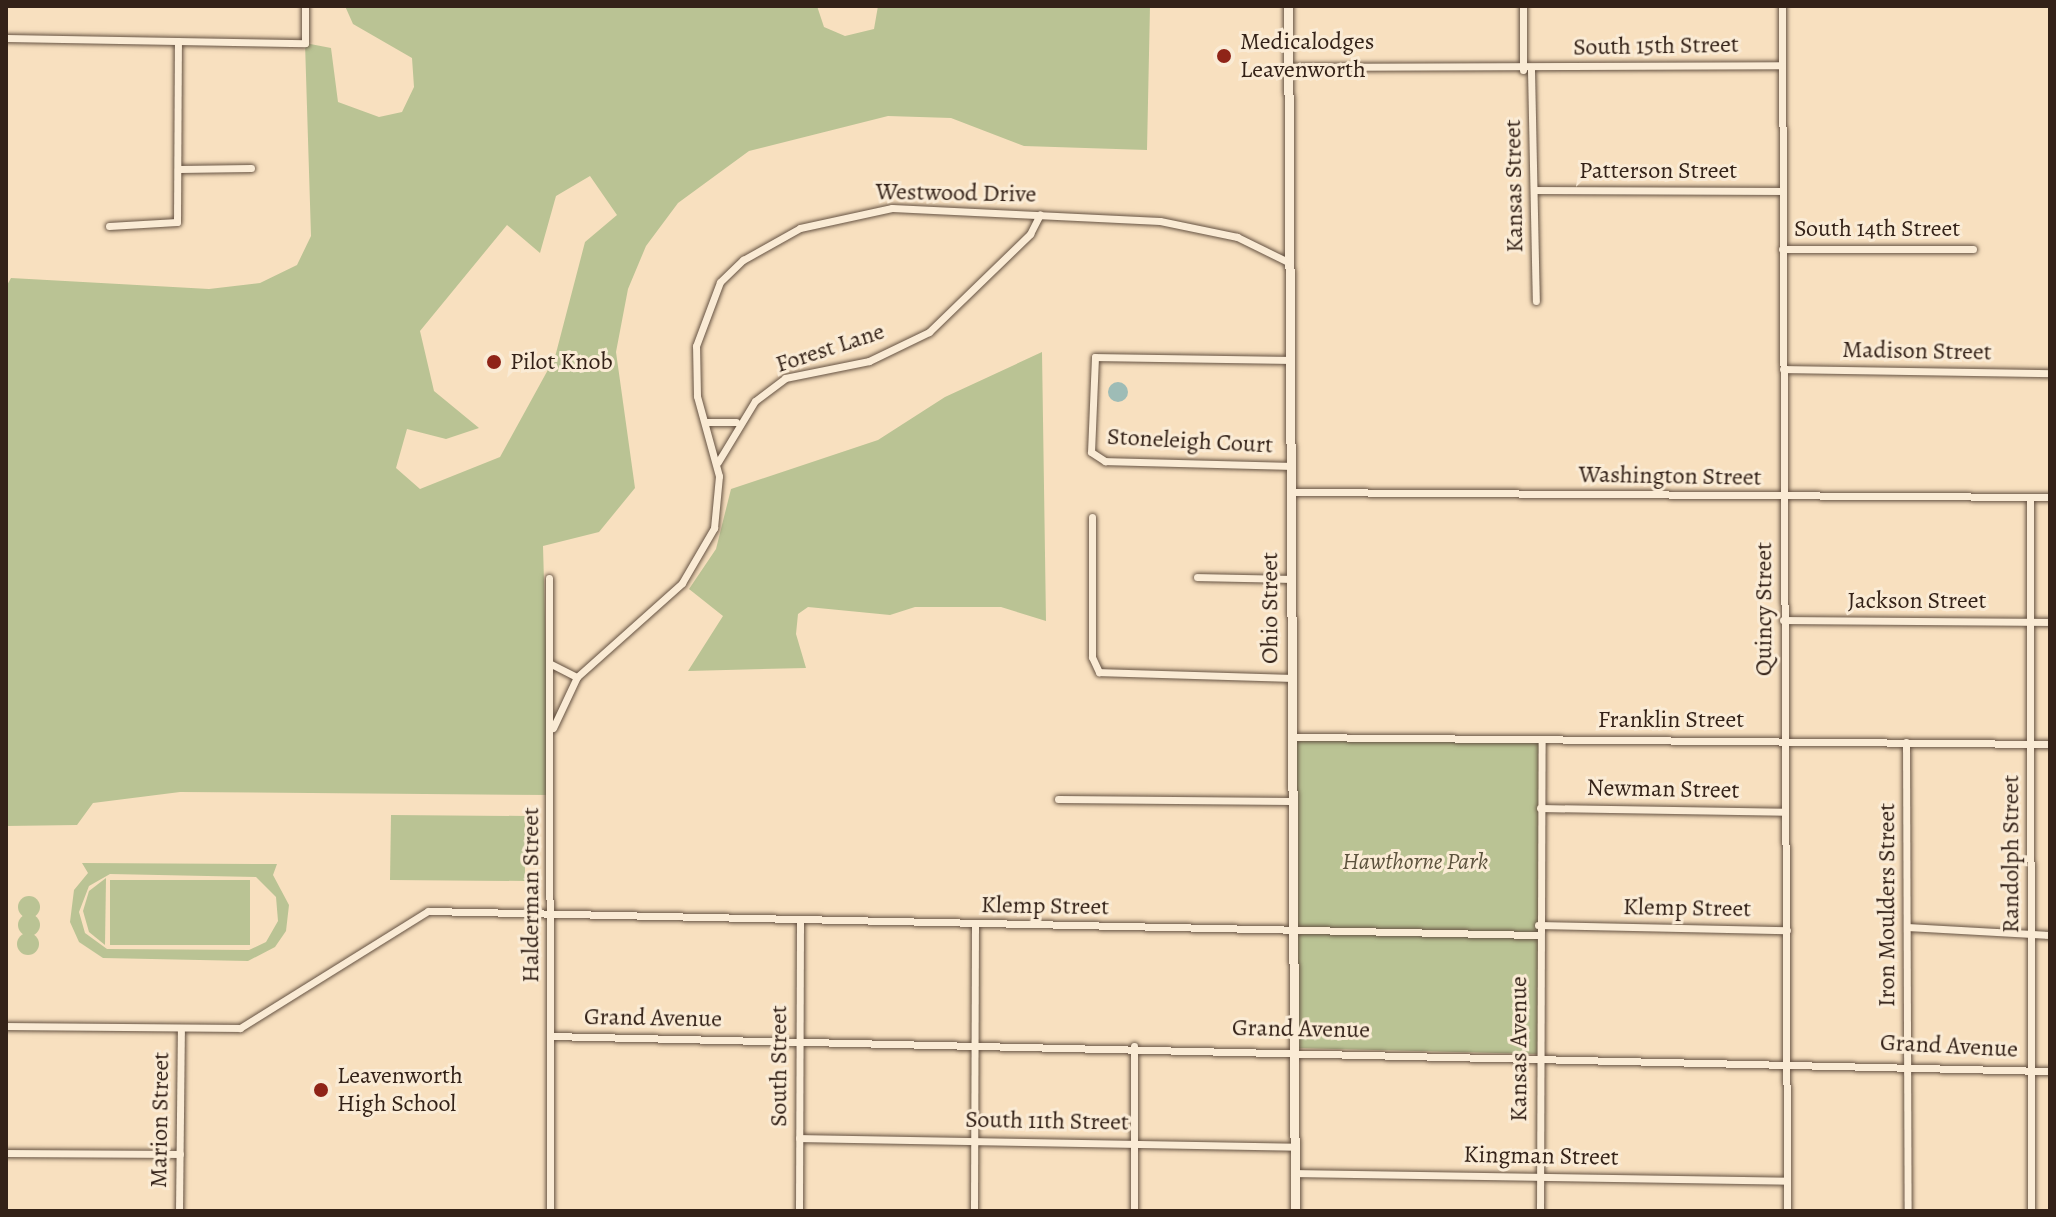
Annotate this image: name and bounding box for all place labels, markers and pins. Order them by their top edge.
place label: Medicalodges Leavenworth [1240,28,1374,84]
marker: Medicalodges Leavenworth [1215,47,1233,65]
place label: Pilot Knob [510,348,613,376]
marker: Pilot Knob [485,353,503,371]
place label: Leavenworth High School [337,1062,463,1118]
marker: Leavenworth High School [312,1081,330,1099]

